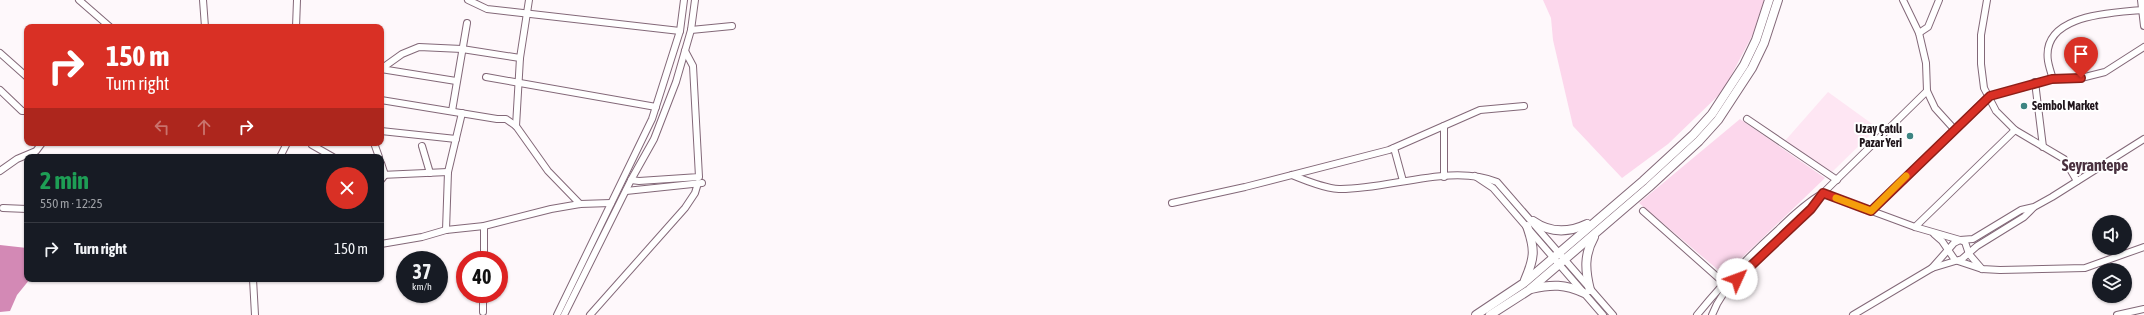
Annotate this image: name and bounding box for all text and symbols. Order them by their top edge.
pin [2064,37,2098,78]
icon: right [40,40,92,92]
text: 150 m [106,40,169,72]
icon: arrive [2070,43,2092,65]
text: Turn right [106,73,169,94]
place label: Sembol Market [2032,99,2099,113]
marker: Sembol Market [2019,101,2029,111]
icon: left [151,116,173,138]
icon: ahead [193,116,215,138]
icon: right [235,116,257,138]
place label: Uzay Çatılı Pazar Yeri [1855,122,1902,150]
marker: Uzay Çatılı Pazar Yeri [1905,131,1915,141]
district label: Seyrantepe [2062,156,2128,174]
text: 2 min [40,167,89,194]
button: close [326,167,368,209]
text: 550 m · 12:25 [40,196,103,211]
map controls [2092,215,2132,303]
button: sound [2092,215,2132,255]
icon: right [40,238,62,260]
text: Turn right [74,240,127,257]
text: 150 m [334,240,368,257]
speed limit sign: 40 [456,251,508,303]
position arrow [1716,258,1758,300]
text: 37 [413,260,431,283]
button: layers [2092,263,2132,303]
text: km/h [412,281,432,292]

